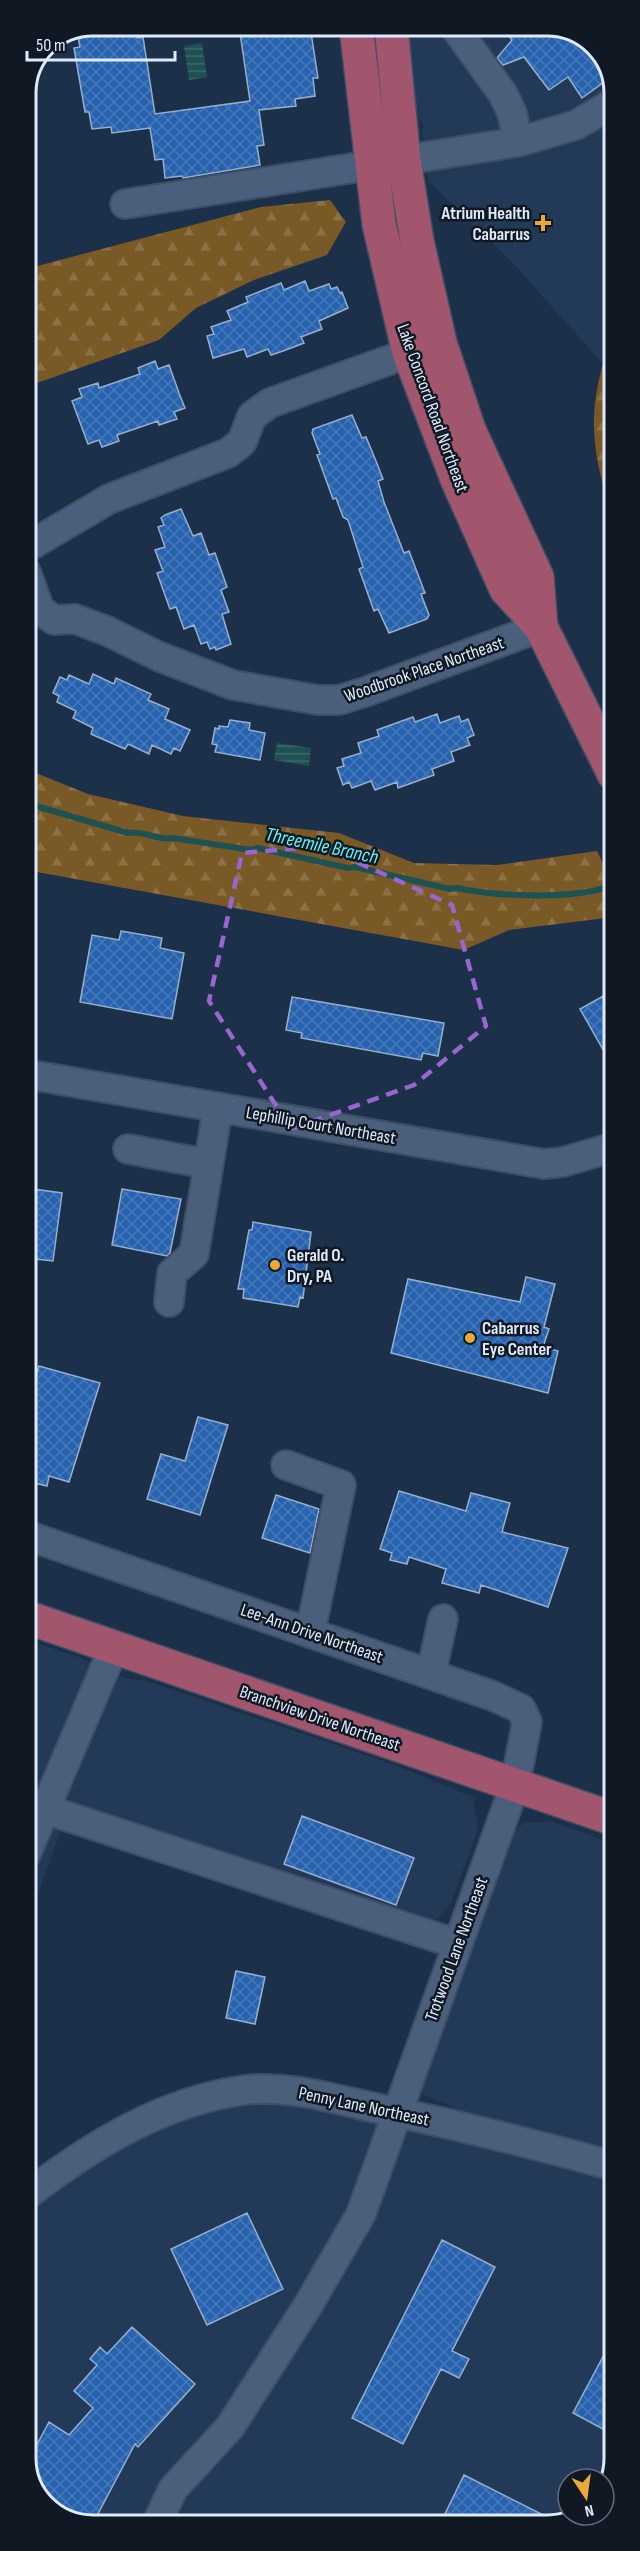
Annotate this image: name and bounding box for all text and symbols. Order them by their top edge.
scale bar [27,24,176,62]
text: 50 m [36,35,66,56]
place label: Atrium Health Cabarrus [441,203,530,245]
marker: Atrium Health Cabarrus [534,214,552,232]
street label: Lake Concord Road Northeast [392,321,473,496]
street label: Woodbrook Place Northeast [342,632,507,707]
water label: Threemile Branch [263,822,380,870]
street label: Lephillip Court Northeast [244,1102,398,1149]
place label: Gerald O. Dry, PA [287,1245,344,1287]
marker: Gerald O. Dry, PA [268,1258,282,1272]
place label: Cabarrus Eye Center [482,1318,552,1360]
marker: Cabarrus Eye Center [463,1331,477,1345]
street label: Lee-Ann Drive Northeast [238,1599,386,1668]
street label: Branchview Drive Northeast [237,1681,403,1756]
street label: Trotwood Lane Northeast [421,1874,492,2024]
street label: Penny Lane Northeast [297,2082,431,2131]
north arrow [556,2467,616,2527]
text: N [583,2500,595,2520]

